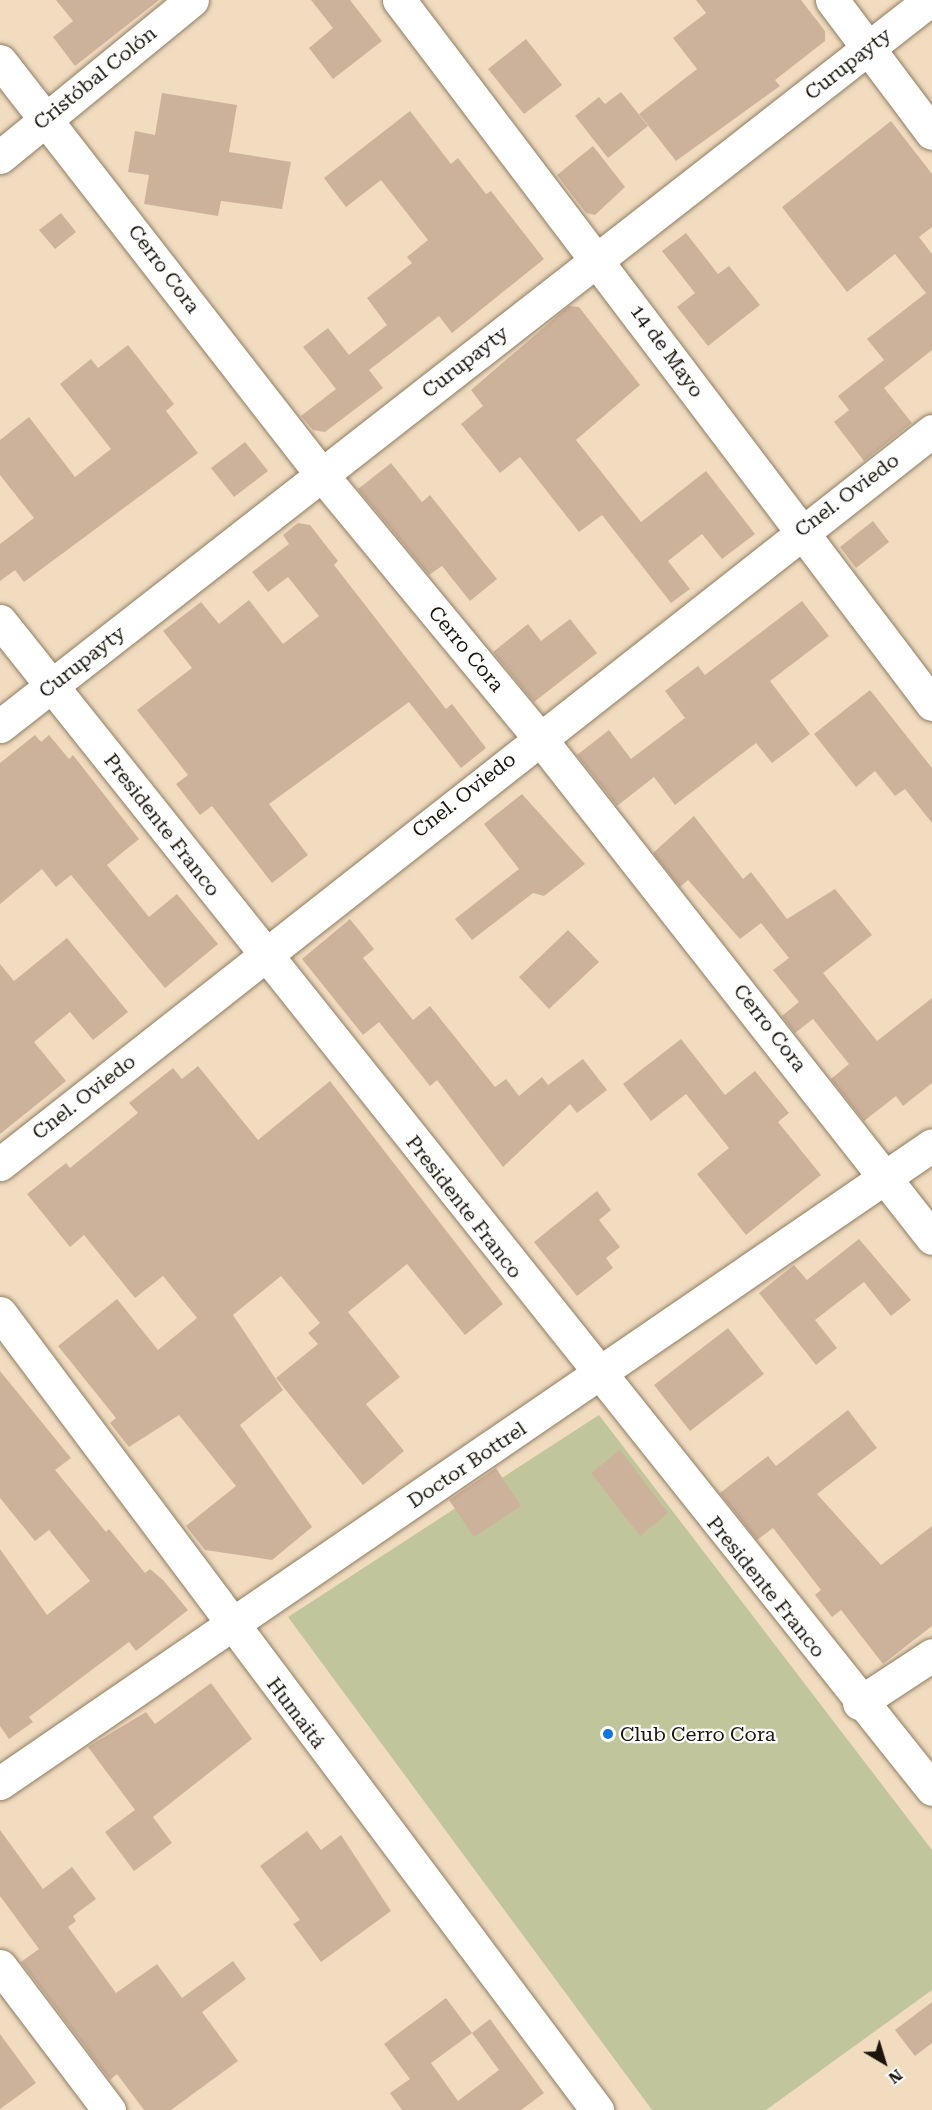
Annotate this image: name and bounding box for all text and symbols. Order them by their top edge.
street label: Cristóbal Colón [29,21,161,135]
street label: Curupayty [800,23,896,105]
street label: Cerro Cora [123,220,205,318]
street label: 14 de Mayo [625,300,709,402]
street label: Curupayty [417,321,513,403]
street label: Cnel. Oviedo [790,448,904,542]
street label: Cerro Cora [423,601,509,697]
street label: Curupayty [34,621,130,703]
street label: Cnel. Oviedo [408,747,520,843]
street label: Presidente Franco [99,749,225,901]
street label: Cerro Cora [728,979,812,1077]
street label: Cnel. Oviedo [28,1049,140,1145]
street label: Presidente Franco [401,1131,527,1283]
street label: Doctor Bottrel [403,1417,531,1513]
street label: Presidente Franco [702,1512,830,1662]
street label: Humaitá [262,1673,330,1753]
place label: Club Cerro Cora [620,1722,776,1746]
marker: Club Cerro Cora [601,1727,615,1741]
north arrow [854,2032,914,2092]
text: N [885,2065,906,2088]

